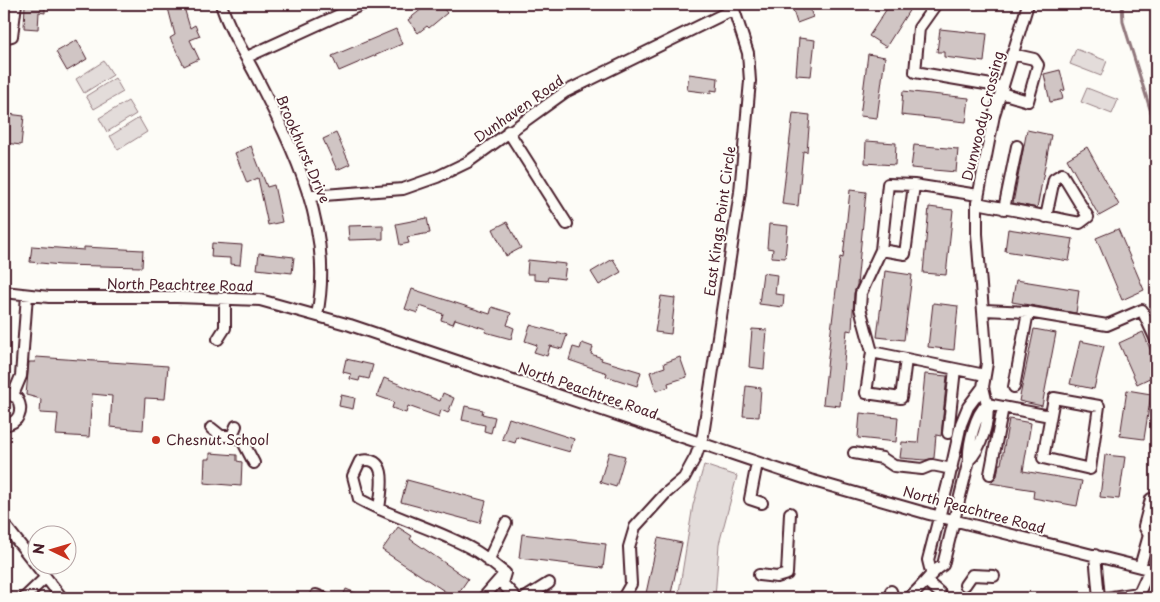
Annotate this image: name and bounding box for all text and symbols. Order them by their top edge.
street label: Dunwoody Crossing [956,49,1009,183]
street label: Dunhaven Road [470,70,568,147]
street label: Brookhurst Drive [271,91,336,206]
street label: East Kings Point Circle [699,144,740,297]
street label: North Peachtree Road [107,273,253,296]
street label: North Peachtree Road [515,357,661,424]
place label: Chesnut School [166,429,269,450]
marker: Chesnut School [150,434,162,446]
street label: North Peachtree Road [901,480,1048,539]
north arrow [28,524,78,574]
text: N [28,542,49,555]

